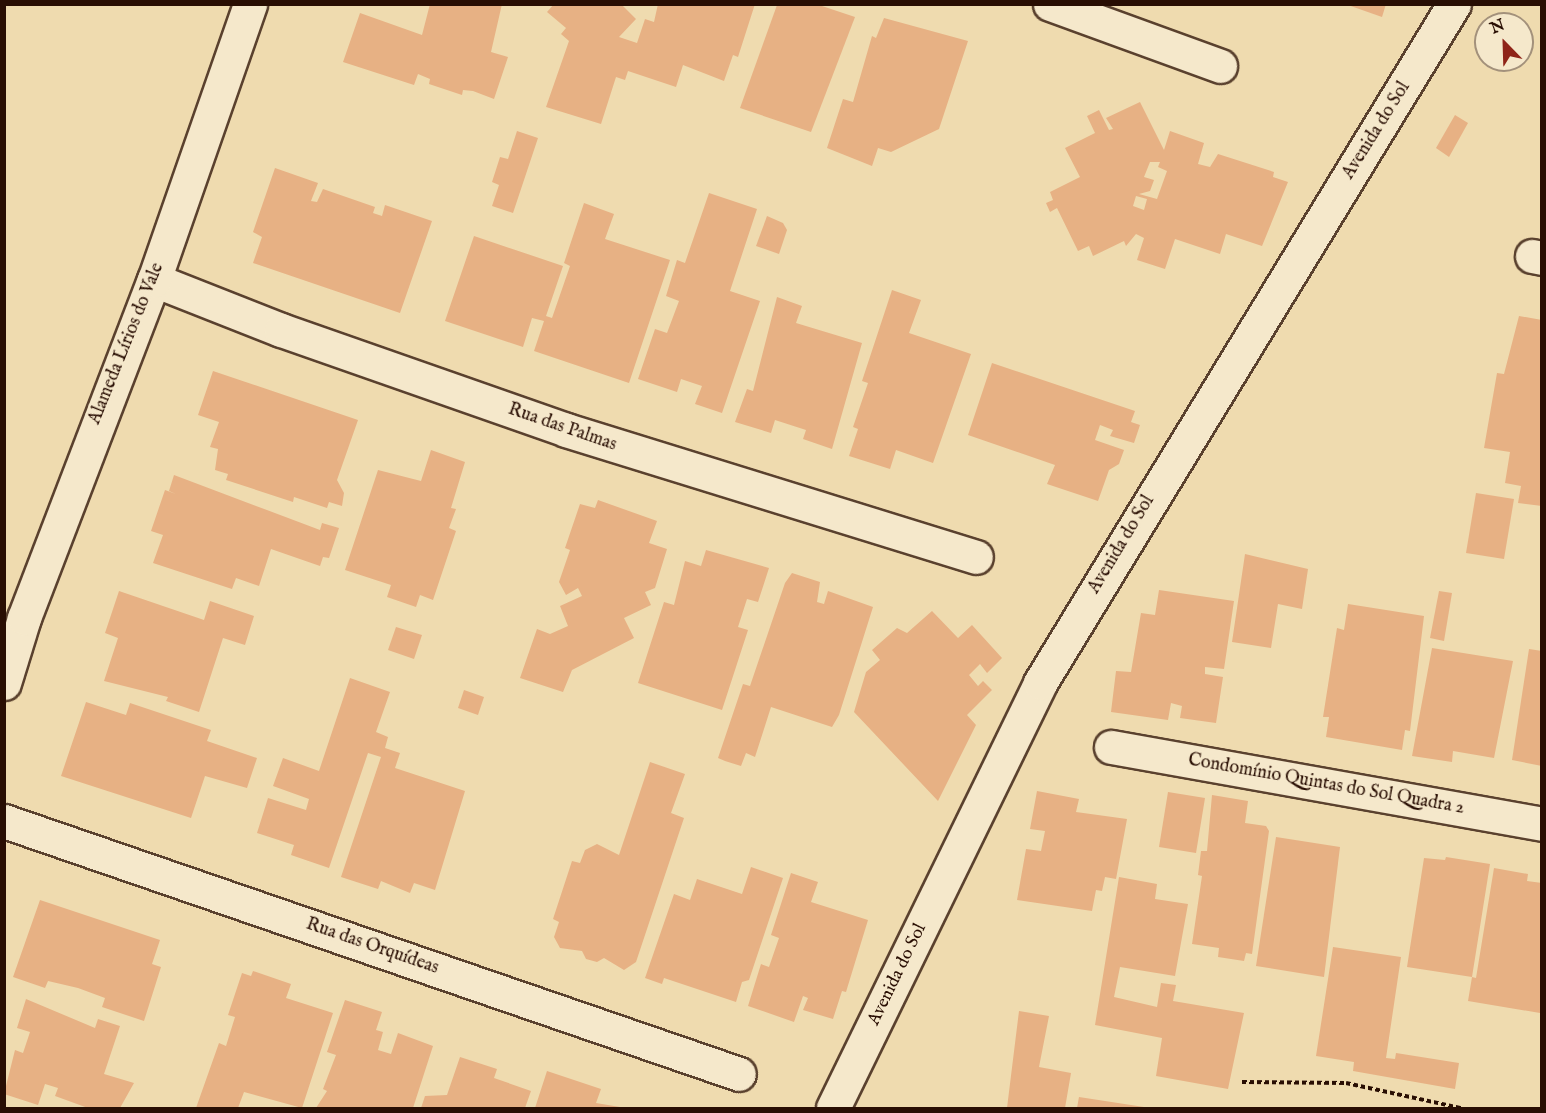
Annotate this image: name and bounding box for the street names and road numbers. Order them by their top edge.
street label: Avenida do Sol [1339,78,1415,184]
street label: Alameda Lírios do Vale [85,260,169,428]
street label: Rua das Palmas [505,399,619,457]
street label: Avenida do Sol [1084,492,1160,598]
street label: Condomínio Quintas do Sol Quadra 2 [1186,750,1466,820]
street label: Rua das Orquídeas [303,914,441,980]
street label: Avenida do Sol [864,921,932,1029]

